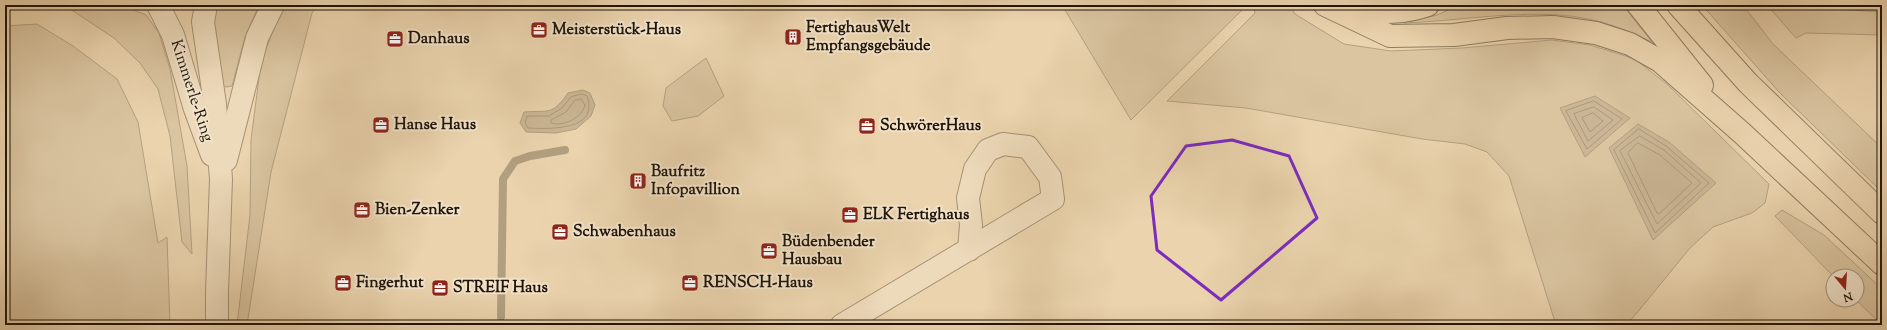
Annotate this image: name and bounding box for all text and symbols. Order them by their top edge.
place label: FertighausWelt Empfangsgebäude [806,17,931,58]
place label: Meisterstück-Haus [552,19,681,42]
office icon: Meisterstück-Haus [529,20,549,40]
building icon: FertighausWelt Empfangsgebäude [783,27,803,47]
place label: Danhaus [408,28,470,51]
office icon: Danhaus [385,29,405,49]
street label: Kimmerle-Ring [164,37,218,145]
place label: Hanse Haus [394,114,476,137]
office icon: Hanse Haus [371,115,391,135]
place label: SchwörerHaus [880,115,981,138]
office icon: SchwörerHaus [857,116,877,136]
place label: Baufritz Infopavillion [651,161,741,202]
building icon: Baufritz Infopavillion [628,171,648,191]
place label: Bien-Zenker [375,199,461,222]
office icon: Bien-Zenker [352,200,372,220]
place label: ELK Fertighaus [863,204,969,227]
office icon: ELK Fertighaus [840,205,860,225]
place label: Schwabenhaus [573,221,676,244]
office icon: Schwabenhaus [550,222,570,242]
place label: Büdenbender Hausbau [782,231,876,272]
office icon: Büdenbender Hausbau [759,241,779,261]
north arrow [1825,268,1865,308]
place label: Fingerhut [356,272,424,295]
place label: RENSCH-Haus [703,272,813,295]
office icon: Fingerhut [333,273,353,293]
office icon: RENSCH-Haus [680,273,700,293]
place label: STREIF Haus [453,277,548,300]
office icon: STREIF Haus [430,278,450,298]
text: N [1841,287,1855,306]

